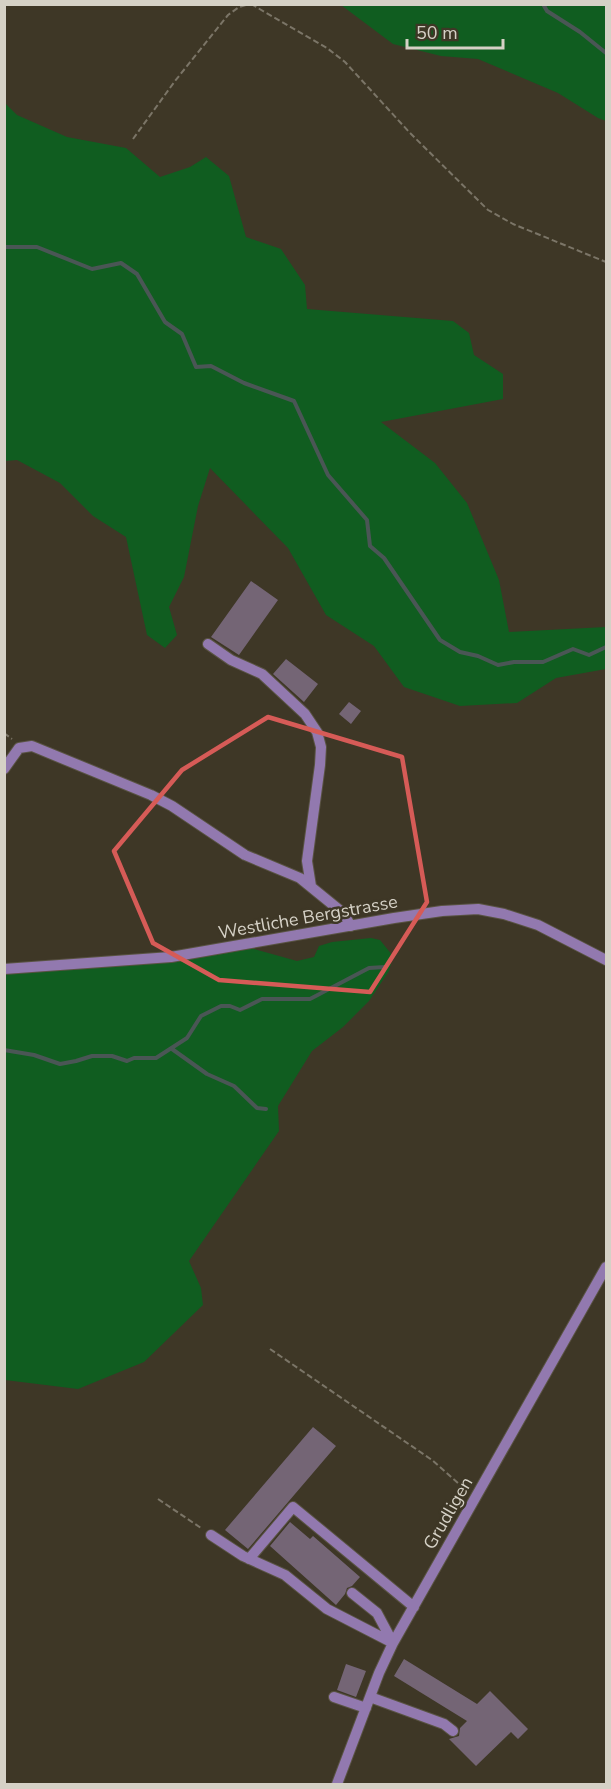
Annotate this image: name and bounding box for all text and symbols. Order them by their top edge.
scale bar [407,12,503,50]
text: 50 m [416,21,458,45]
street label: Westliche Bergstrasse [216,889,400,945]
street label: Grudligen [418,1472,478,1554]

